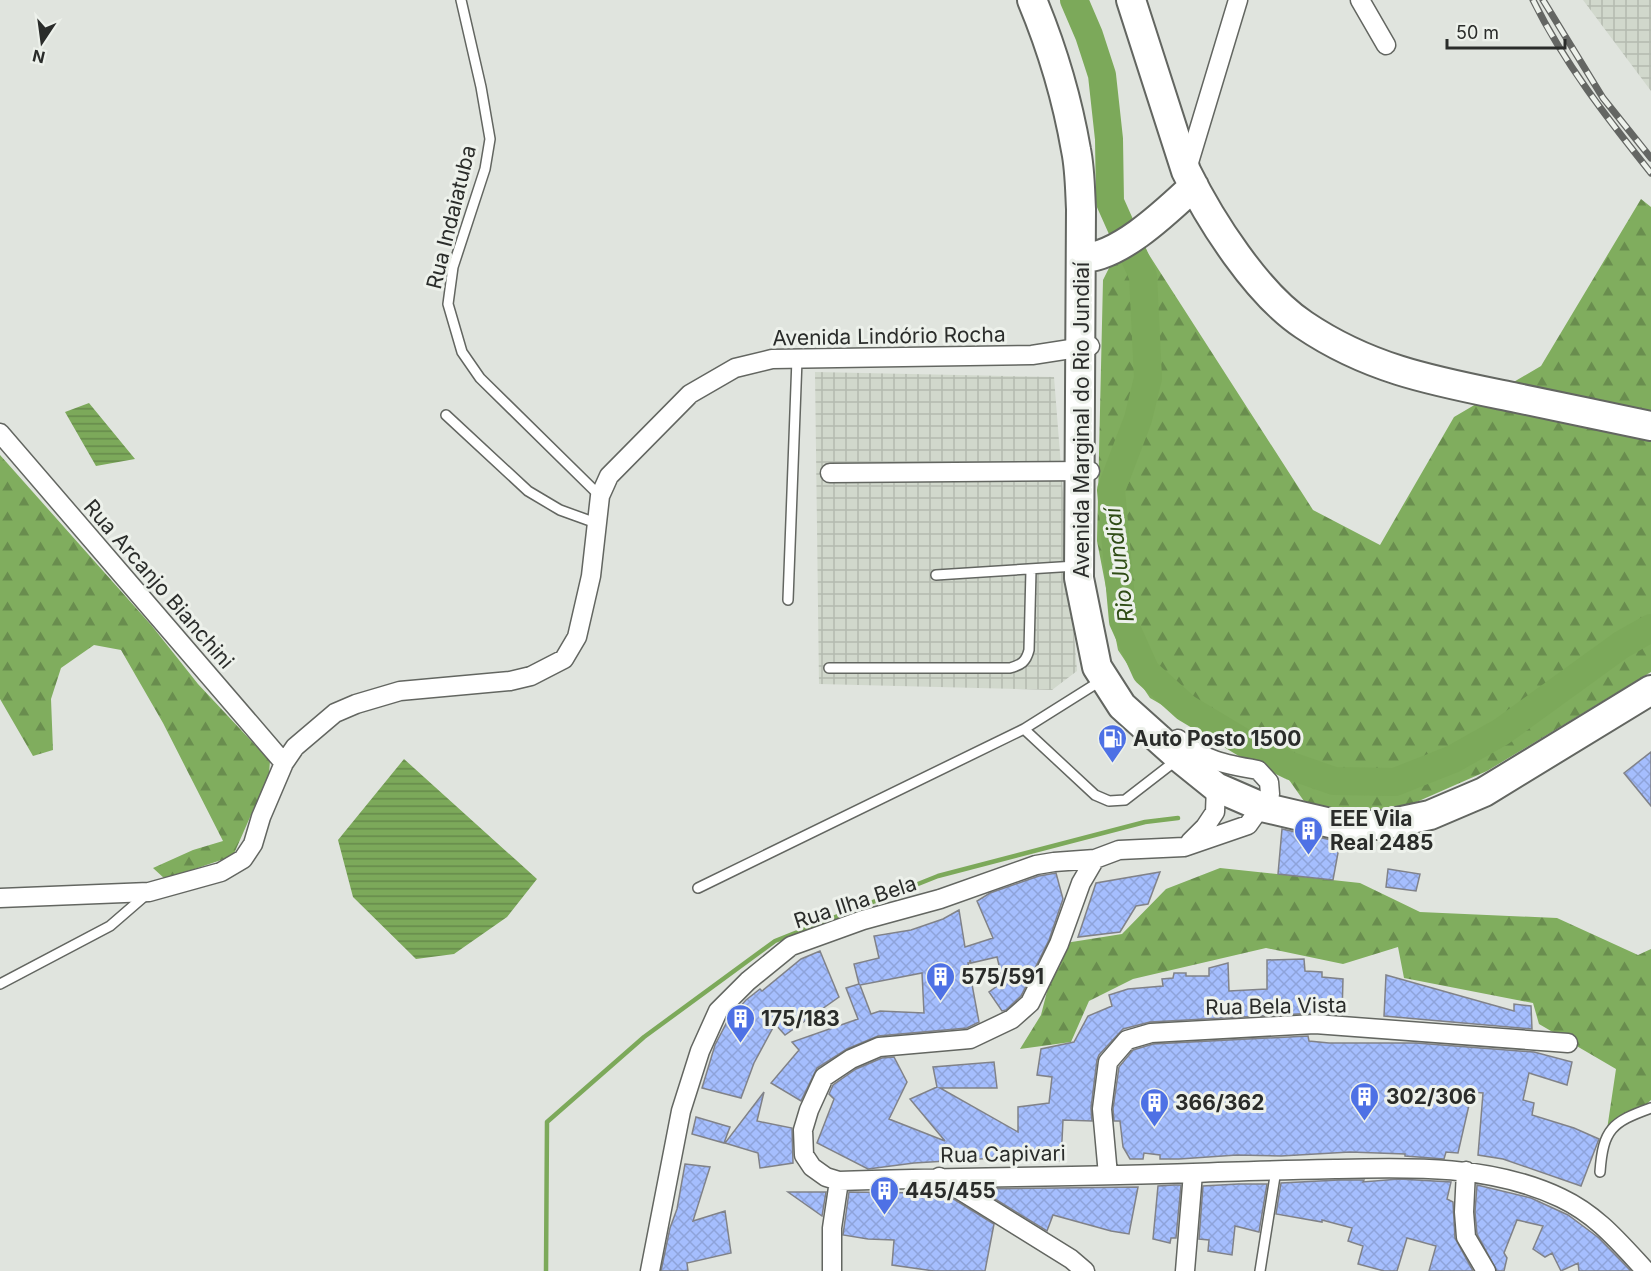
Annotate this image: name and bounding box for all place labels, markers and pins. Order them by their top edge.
fuel station icon: Auto Posto 1500 [1096,722,1128,764]
place label: Auto Posto 1500 [1133,726,1301,751]
place label: EEE Vila Real 2485 [1330,806,1433,855]
building icon: EEE Vila Real 2485 [1293,814,1325,856]
building icon: 575/591 [924,960,956,1002]
place label: 575/591 [961,964,1044,989]
building icon: 175/183 [724,1002,756,1044]
place label: 175/183 [761,1006,840,1031]
building icon: 302/306 [1349,1080,1381,1122]
place label: 302/306 [1386,1084,1476,1109]
building icon: 366/362 [1138,1086,1170,1128]
place label: 366/362 [1175,1090,1264,1115]
building icon: 445/455 [868,1174,900,1216]
place label: 445/455 [905,1178,996,1203]

